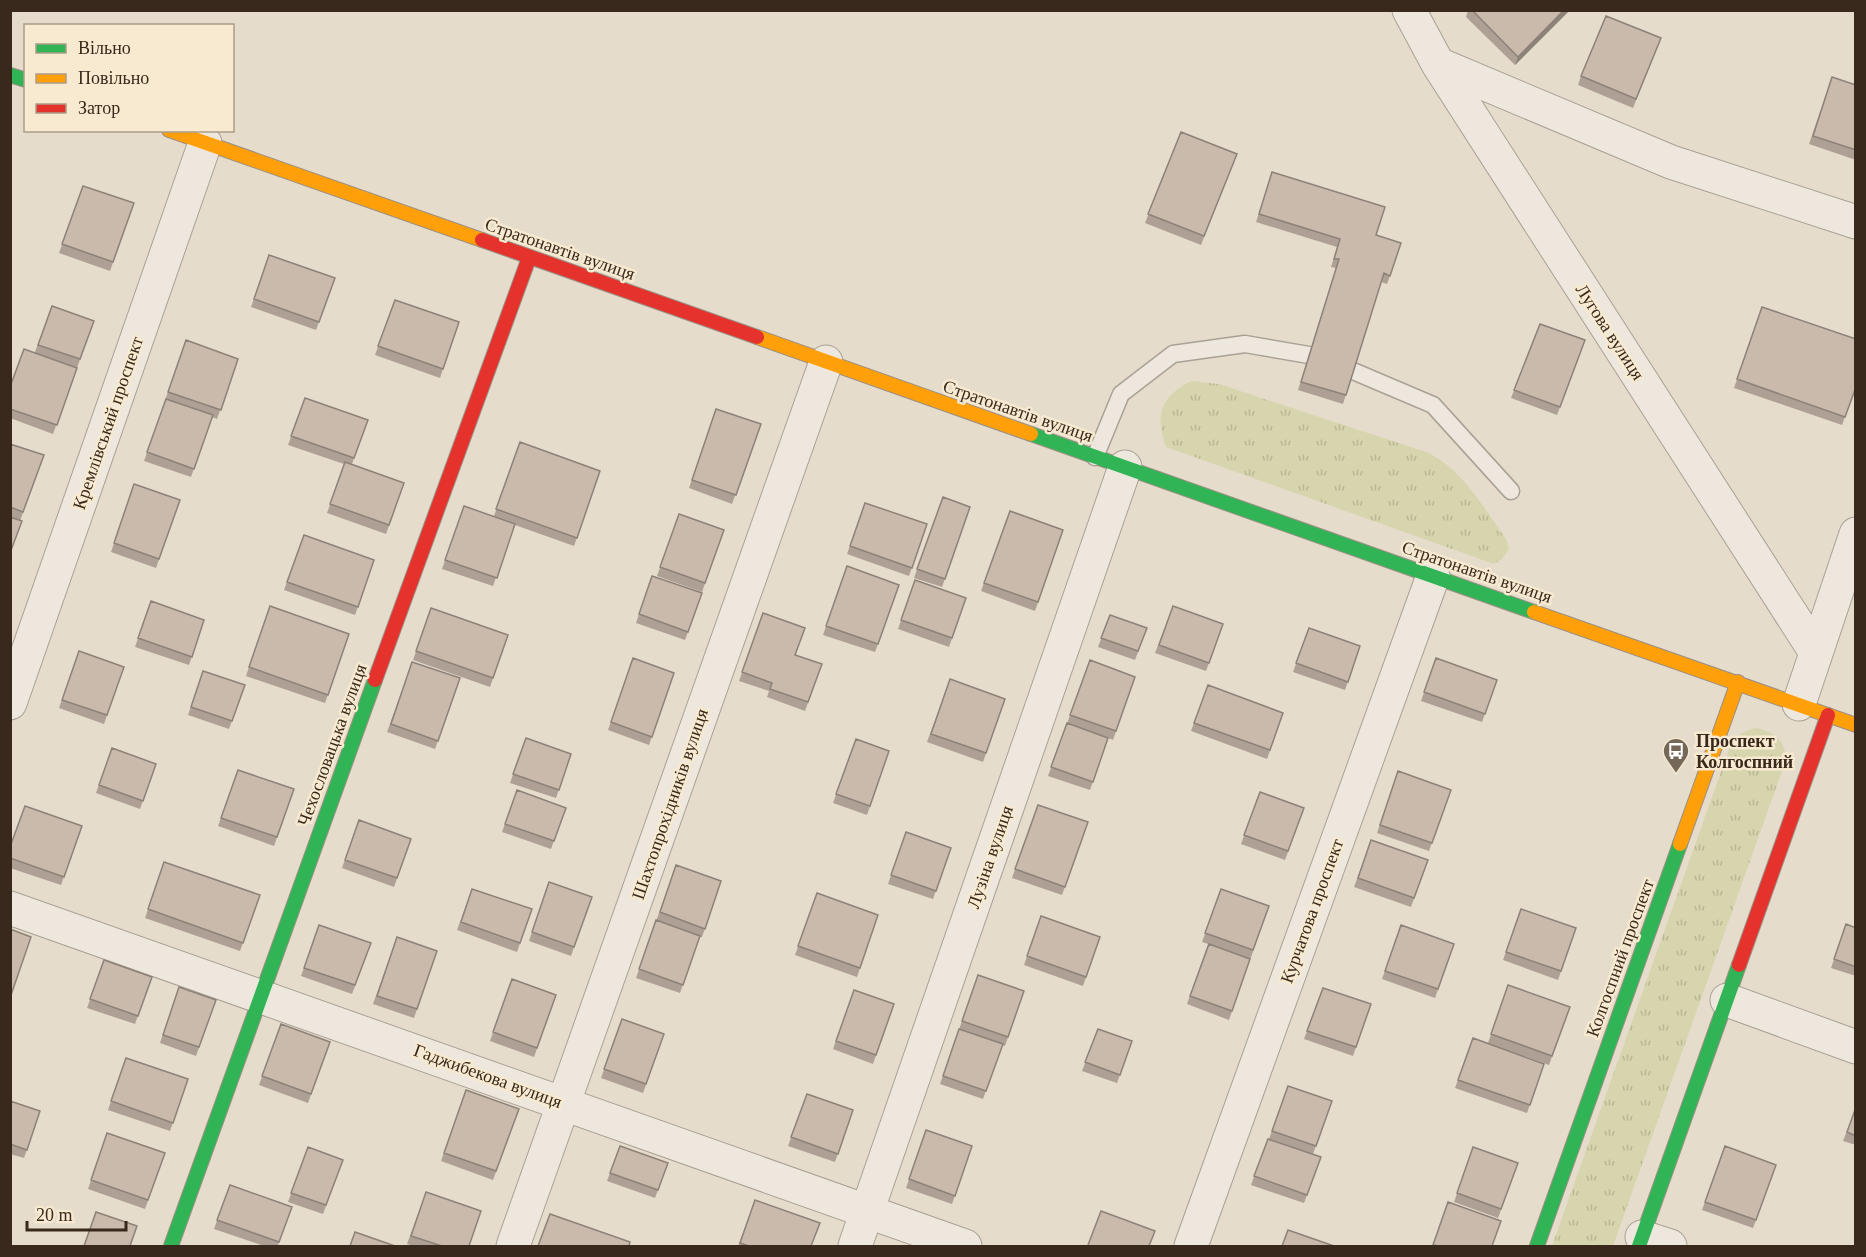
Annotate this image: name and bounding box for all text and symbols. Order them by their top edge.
legend [24,24,234,132]
text: Вільно [78,38,131,58]
text: Повільно [78,68,149,88]
text: Затор [78,98,120,118]
street label: Стратонавтів вулиця [482,214,638,284]
street label: Лугова вулиця [1572,280,1648,384]
street label: Кремлівський проспект [69,334,147,512]
street label: Стратонавтів вулиця [940,376,1096,446]
street label: Стратонавтів вулиця [1399,537,1555,607]
street label: Чехословацька вулиця [293,661,371,829]
street label: Шахтопрохідників вулиця [628,706,712,902]
place label: Проспект Колгоспний [1696,731,1793,772]
bus stop icon: Проспект Колгоспний [1661,736,1691,774]
street label: Лузіна вулиця [963,803,1017,911]
street label: Курчатова проспект [1277,836,1347,986]
street label: Колгоспний проспект [1582,876,1658,1040]
street label: Гаджибекова вулиця [411,1040,565,1112]
scale bar [27,1194,126,1232]
text: 20 m [36,1205,73,1225]

